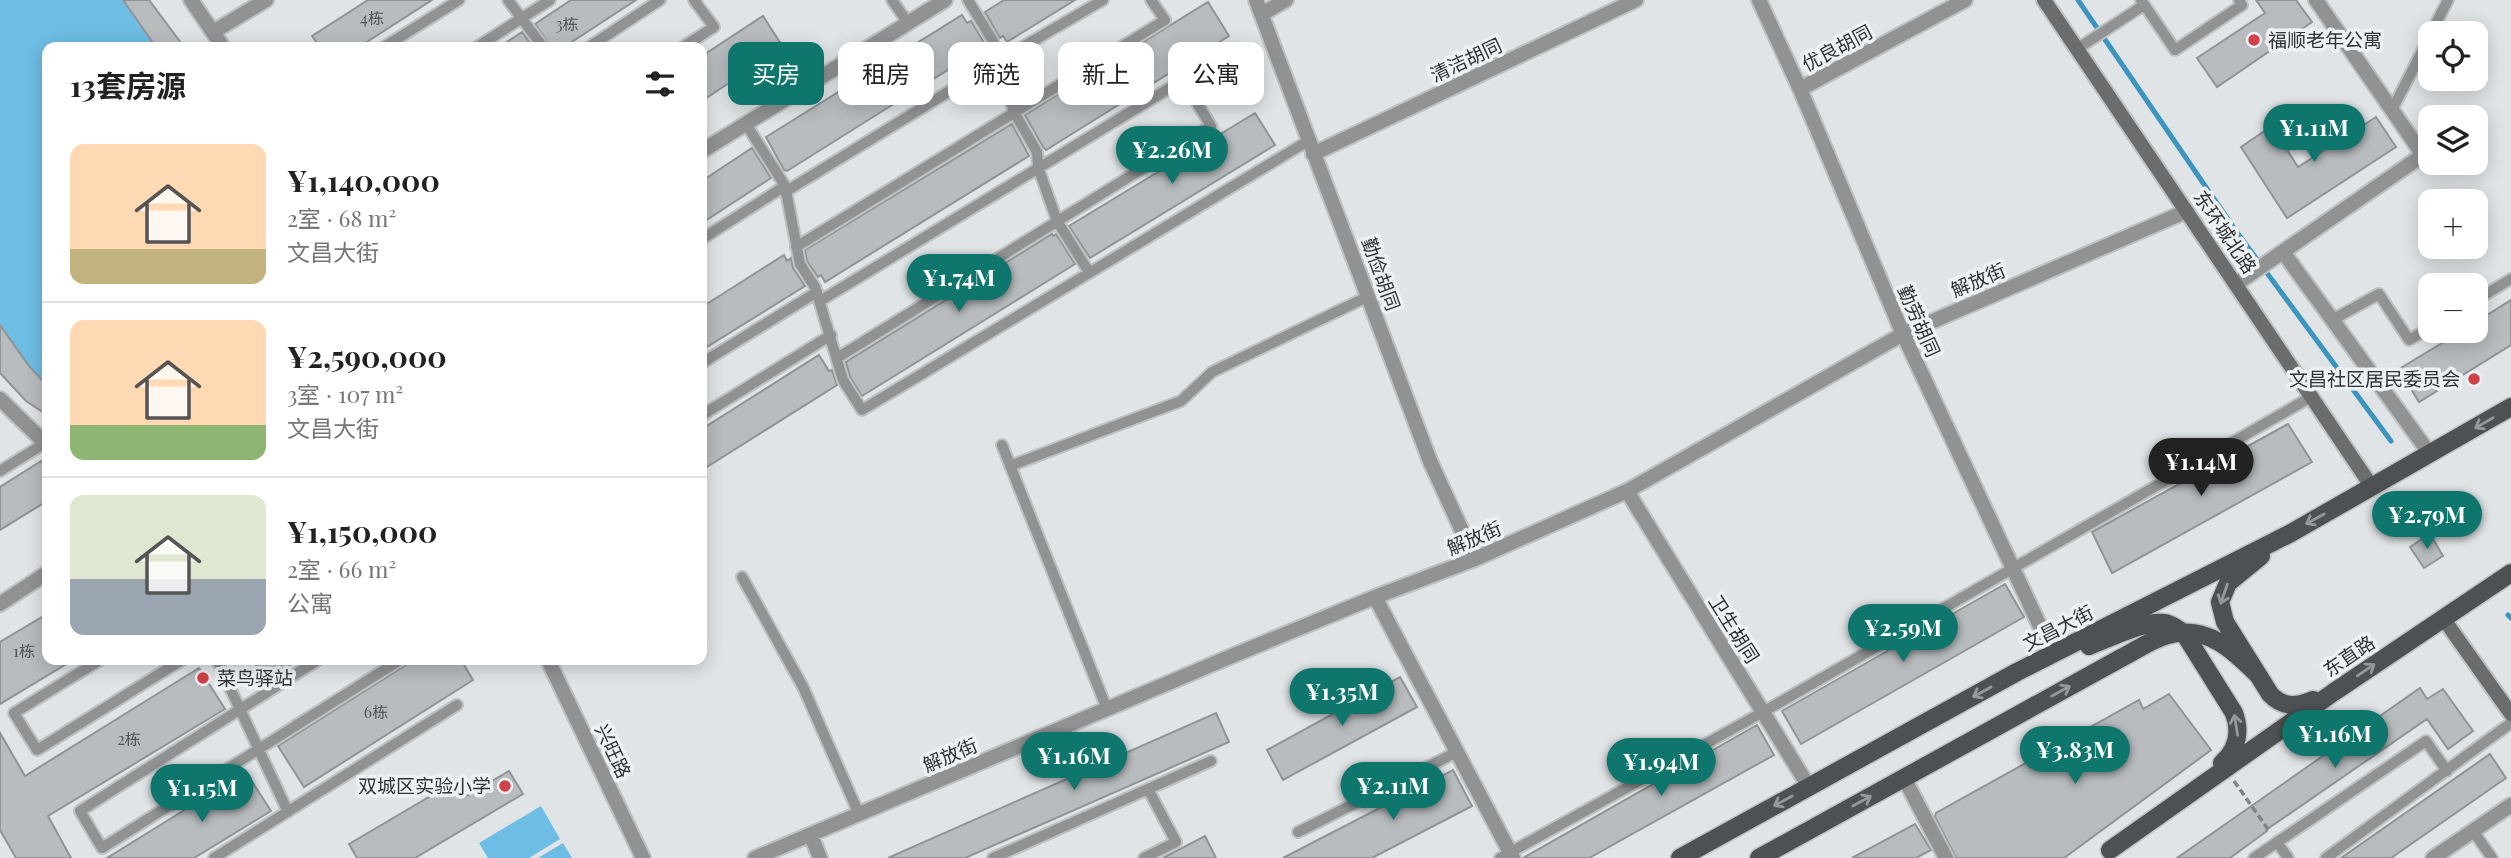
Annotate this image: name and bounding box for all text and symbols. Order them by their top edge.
house number: 4栋 [360,7,384,28]
house number: 3栋 [555,13,579,34]
street label: 优良胡同 [1797,18,1876,76]
map controls [2418,21,2488,343]
button: locate [2418,21,2488,91]
place label: 福顺老年公寓 [2268,26,2382,52]
street label: 清洁胡同 [1426,31,1506,87]
marker: 福顺老年公寓 [2246,32,2262,48]
chip: 买房 [728,42,824,105]
chip: 租房 [838,42,934,105]
chip: 筛选 [948,42,1044,105]
chip: 新上 [1058,42,1154,105]
chip: 公寓 [1168,42,1264,105]
text: 13套房源 [70,65,186,105]
icon: filters [641,65,679,103]
pin: ¥1.11M [2257,104,2371,164]
button: layers [2418,105,2488,175]
text: ¥1.11M [2279,111,2349,142]
pin: ¥2.26M [1115,127,1229,186]
text: ¥2.26M [1132,133,1212,164]
text: ¥1,140,000 [287,160,440,200]
icon: home [126,172,210,256]
street label: 东环城北路 [2188,185,2263,278]
button: + [2418,189,2488,259]
text: 2室 · 68 m² [287,202,396,233]
street label: 勤俭胡同 [1357,233,1407,314]
text: 文昌大街 [287,236,379,267]
pin: ¥1.74M [902,254,1016,314]
street label: 解放街 [1946,256,2009,302]
text: ¥1.74M [923,261,995,292]
button: − [2418,273,2488,343]
street label: 勤劳胡同 [1893,281,1947,361]
text: ¥2,590,000 [287,336,447,376]
icon: home [126,348,210,432]
place label: 文昌社区居民委员会 [2289,365,2460,391]
marker: 文昌社区居民委员会 [2466,371,2482,387]
text: 3室 · 107 m² [287,378,403,409]
text: 文昌大街 [287,412,379,443]
one-way arrow [2474,416,2494,430]
pin: ¥1.14M [2144,438,2258,498]
text: ¥1.14M [2165,445,2237,476]
pin: ¥2.79M [2370,491,2484,551]
text: ¥2.79M [2388,498,2466,529]
text: ¥1,150,000 [287,511,437,551]
one-way arrow [2305,512,2325,526]
street label: 解放街 [1442,514,1505,560]
icon: home [126,523,210,607]
text: 2室 · 66 m² [287,553,396,584]
one-way arrow [2217,583,2229,604]
text: 公寓 [287,587,333,618]
street label: 卫生胡同 [1704,589,1766,668]
street label: 文昌大街 [2018,598,2097,656]
pin: ¥2.59M [1846,604,1960,664]
text: ¥2.59M [1864,611,1942,642]
street label: 东直路 [2318,628,2379,682]
house number: 1栋 [13,640,35,661]
one-way arrow [2356,663,2376,677]
place label: 菜鸟驿站 [217,664,293,690]
pin: ¥1.35M [1285,668,1399,728]
marker: 菜鸟驿站 [195,670,211,686]
text: ¥1.35M [1306,675,1378,706]
one-way arrow [2050,684,2071,697]
one-way arrow [1972,686,1993,699]
house number: 6栋 [364,701,388,722]
pin: ¥1.16M [2278,710,2392,770]
one-way arrow [2229,714,2242,737]
text: ¥1.16M [2298,717,2372,748]
street label: 兴旺路 [590,719,638,782]
pin: ¥3.83M [2018,726,2132,786]
house number: 2栋 [117,728,141,749]
street label: 解放街 [918,731,981,777]
pin: ¥1.16M [1017,732,1131,792]
text: ¥3.83M [2036,733,2114,764]
pin: ¥1.94M [1604,738,1718,798]
text: ¥1.16M [1037,739,1111,770]
text: ¥1.94M [1623,745,1699,776]
pin: ¥2.11M [1336,762,1450,822]
pin: ¥1.15M [145,764,259,824]
text: ¥2.11M [1357,769,1429,800]
text: ¥1.15M [166,771,238,802]
place label: 双城区实验小学 [358,772,491,798]
marker: 双城区实验小学 [497,778,513,794]
one-way arrow [1851,794,1872,807]
one-way arrow [1773,795,1794,808]

